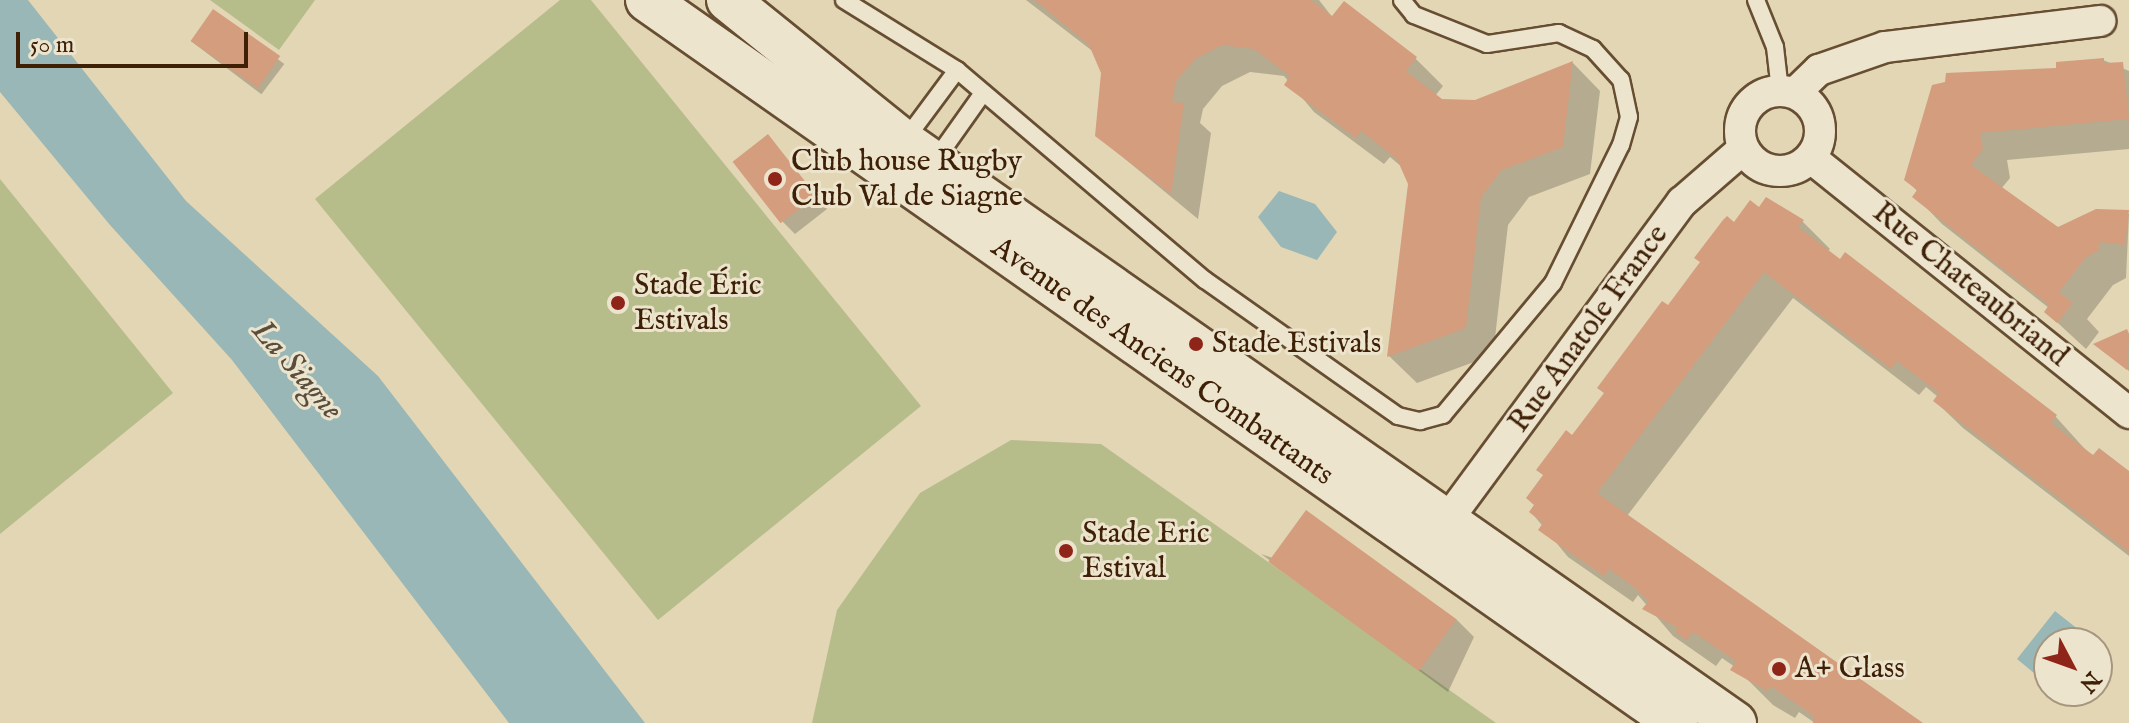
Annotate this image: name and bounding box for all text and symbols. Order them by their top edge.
scale bar [20,16,252,66]
text: 50 m [30,30,74,61]
place label: Club house Rugby Club Val de Siagne [791,144,1023,214]
marker: Club house Rugby Club Val de Siagne [766,170,784,188]
street label: Rue Chateaubriand [1865,195,2075,375]
street label: Rue Anatole France [1502,218,1676,440]
street label: Avenue des Anciens Combattants [984,230,1340,494]
place label: Stade Éric Estivals [634,268,762,338]
marker: Stade Éric Estivals [609,294,627,312]
water label: La Siagne [242,313,350,429]
place label: Stade Estivals [1212,326,1381,362]
marker: Stade Estivals [1187,335,1205,353]
place label: Stade Eric Estival [1082,516,1210,586]
marker: Stade Eric Estival [1057,542,1075,560]
north arrow [2033,627,2113,707]
place label: A+ Glass [1795,651,1905,687]
marker: A+ Glass [1770,660,1788,678]
text: N [2073,665,2106,698]

